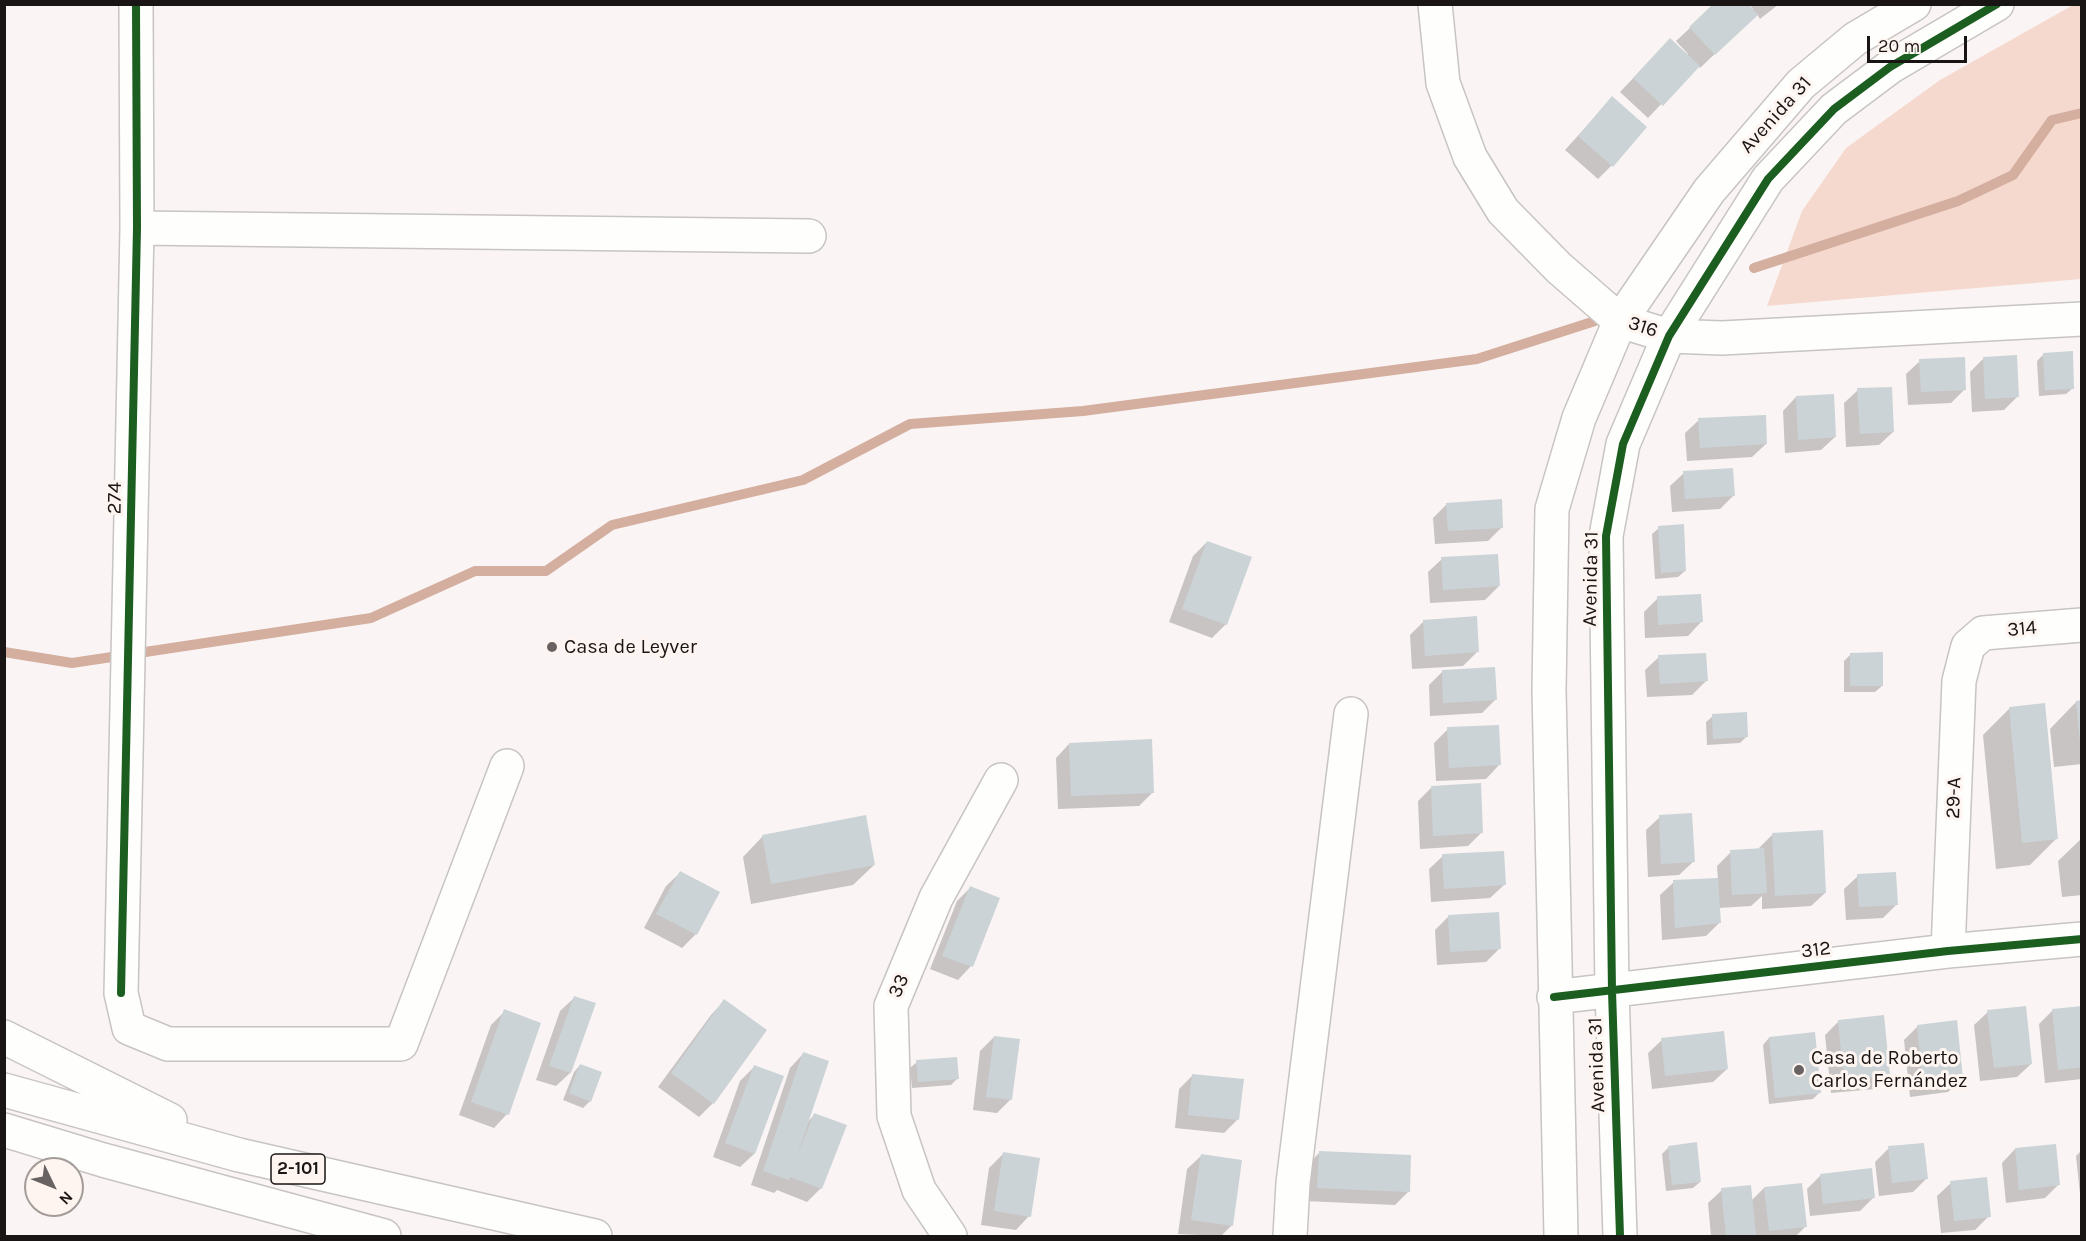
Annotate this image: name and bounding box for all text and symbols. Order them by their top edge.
scale bar [1870,24,1970,62]
text: 20 m [1878,35,1920,57]
street label: Avenida 31 [1735,72,1817,158]
street label: 316 [1625,311,1661,343]
street label: 274 [103,482,127,514]
street label: Avenida 31 [1578,531,1604,627]
street label: 314 [2006,616,2038,642]
place label: Casa de Leyver [564,635,697,659]
marker: Casa de Leyver [545,640,559,654]
street label: 29-A [1941,777,1967,819]
street label: 312 [1800,936,1832,964]
street label: 33 [883,970,915,1002]
street label: Avenida 31 [1583,1017,1611,1113]
place label: Casa de Roberto Carlos Fernández [1811,1046,1967,1093]
marker: Casa de Roberto Carlos Fernández [1792,1063,1806,1077]
road number: 2-101 [271,1154,325,1184]
north arrow [24,1157,84,1217]
text: N [55,1188,77,1209]

